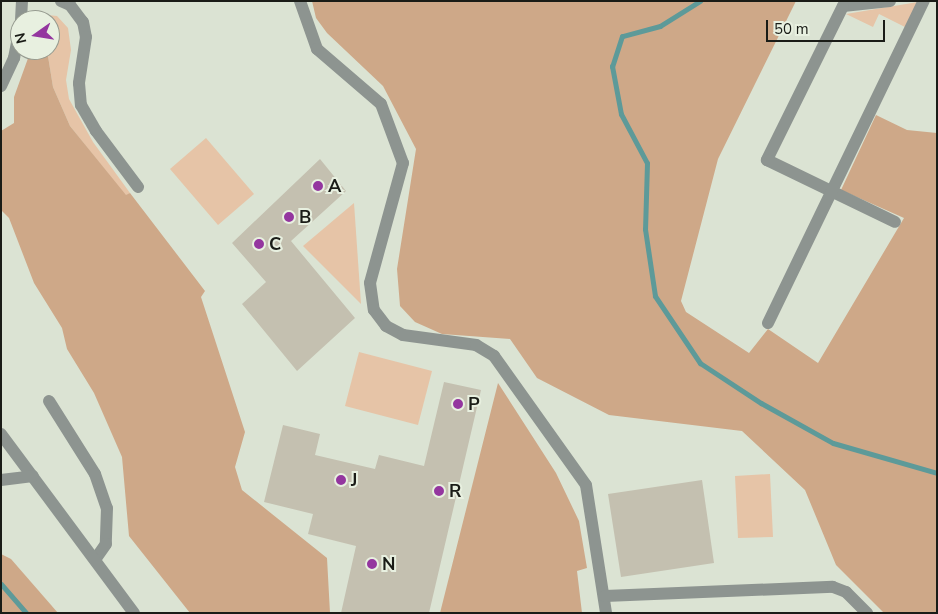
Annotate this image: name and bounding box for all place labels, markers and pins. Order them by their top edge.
place label: A [328,175,341,197]
marker: A [312,180,324,192]
place label: B [299,206,311,228]
marker: B [283,211,295,223]
place label: C [269,233,281,255]
marker: C [253,238,265,250]
place label: P [468,393,480,415]
marker: P [452,398,464,410]
place label: J [351,469,357,491]
marker: J [335,474,347,486]
place label: R [449,480,461,502]
marker: R [433,485,445,497]
place label: N [382,553,395,575]
marker: N [366,558,378,570]

